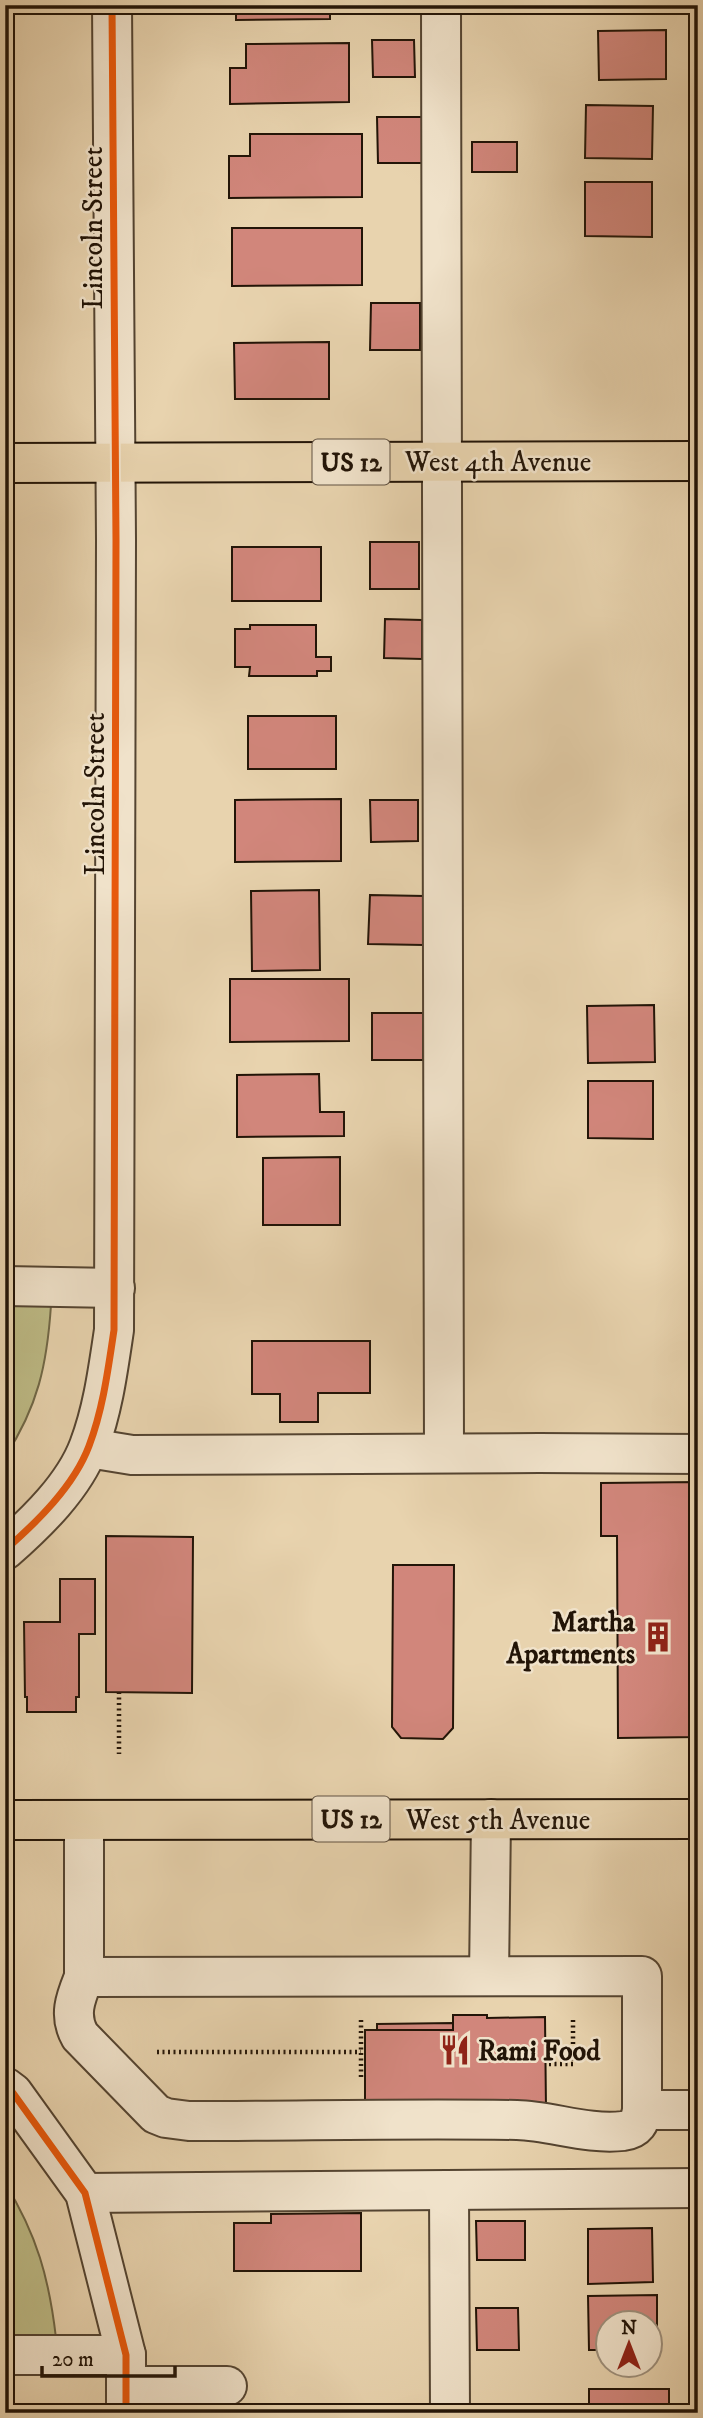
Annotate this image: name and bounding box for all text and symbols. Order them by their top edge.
street label: Lincoln Street [76,147,111,309]
road number: US 12 [312,440,390,484]
street label: West 4th Avenue [404,445,591,480]
street label: Lincoln Street [78,713,113,875]
place label: Martha Apartments [505,1605,636,1672]
building icon: Martha Apartments [641,1620,675,1654]
road number: US 12 [312,1796,390,1842]
street label: West 5th Avenue [405,1803,590,1838]
restaurant icon: Rami Food [438,2033,472,2067]
place label: Rami Food [478,2034,601,2069]
north arrow [594,2310,664,2380]
text: N [621,2317,637,2340]
scale bar [42,2334,175,2378]
text: 20 m [52,2347,94,2373]

